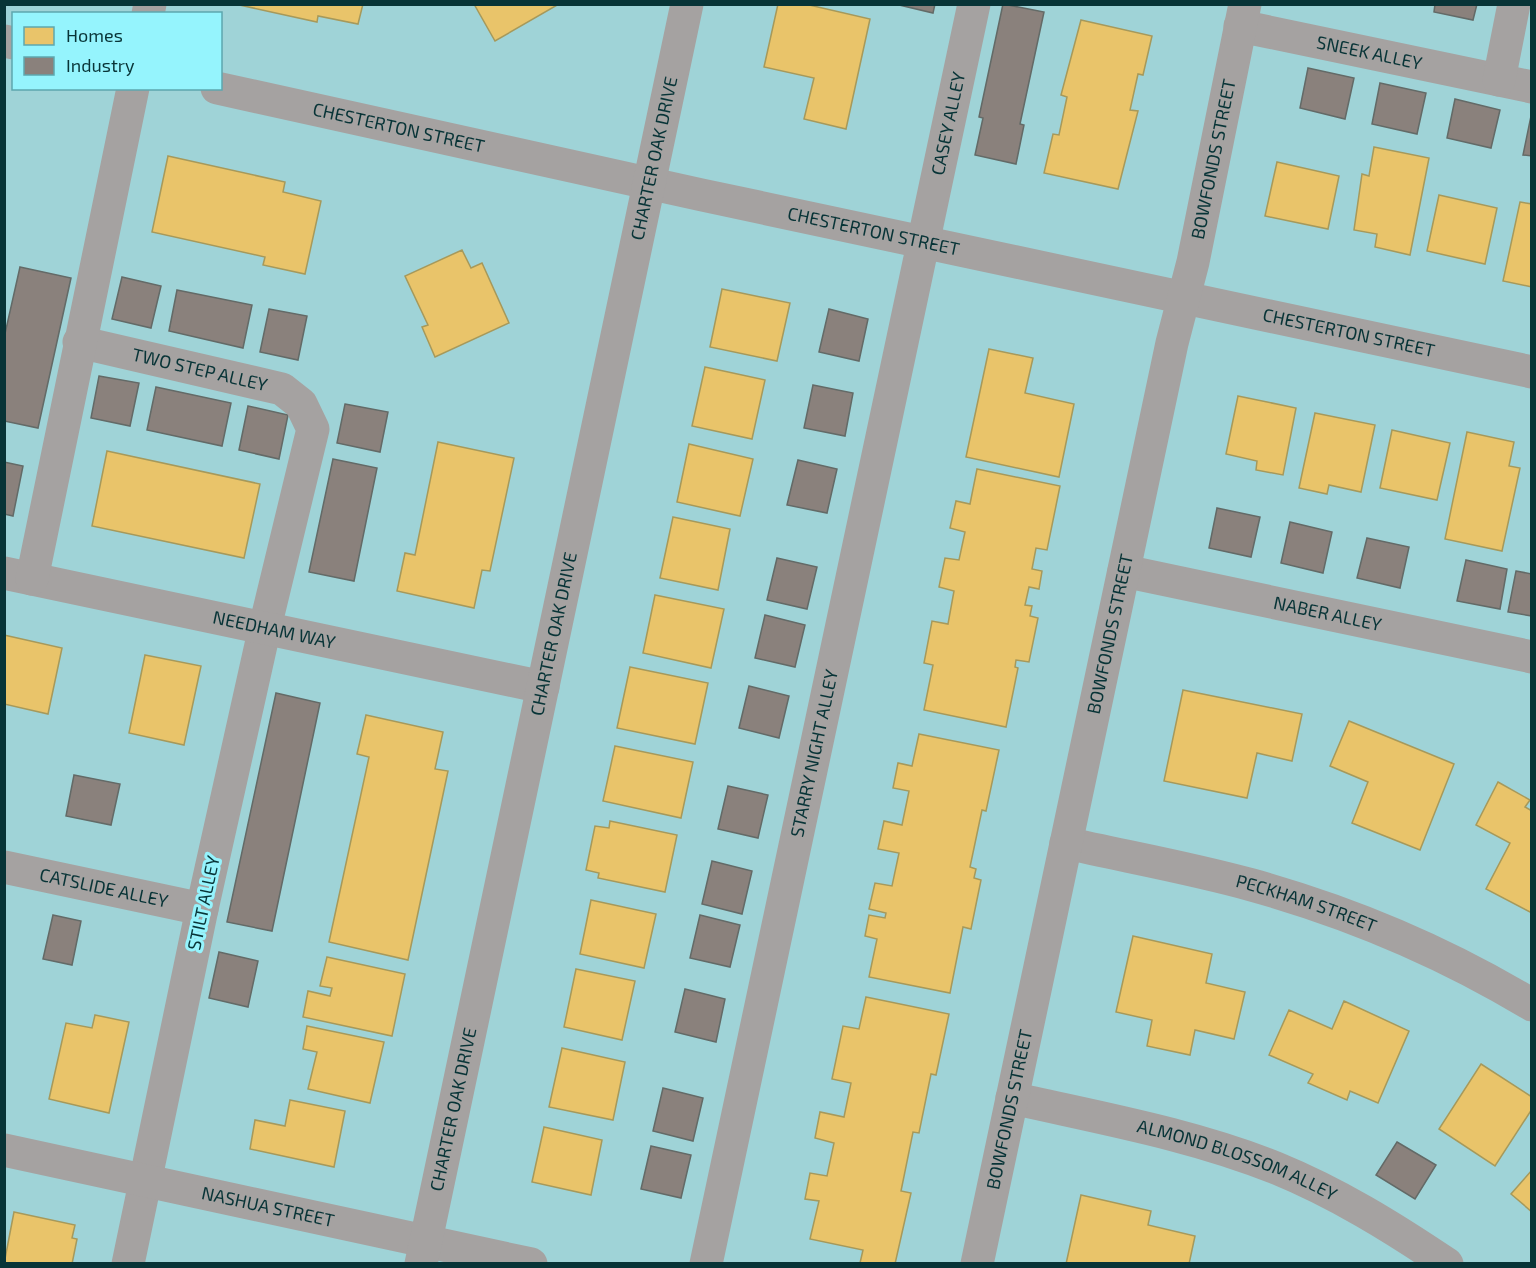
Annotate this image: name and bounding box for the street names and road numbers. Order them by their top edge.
street label: SNEEK ALLEY [1315,30,1425,74]
street label: CASEY ALLEY [926,69,969,177]
street label: CHARTER OAK DRIVE [625,74,681,242]
street label: BOWFONDS STREET [1186,76,1240,241]
street label: CHESTERTON STREET [311,97,487,157]
street label: CHESTERTON STREET [786,202,962,260]
street label: CHESTERTON STREET [1261,303,1438,361]
street label: TWO STEP ALLEY [130,343,271,395]
street label: CHARTER OAK DRIVE [525,550,581,717]
street label: BOWFONDS STREET [1082,551,1137,716]
street label: NABER ALLEY [1272,591,1385,635]
street label: NEEDHAM WAY [211,605,338,653]
street label: STARRY NIGHT ALLEY [785,667,842,839]
street label: STILT ALLEY [182,853,224,952]
street label: CATSLIDE ALLEY [38,863,171,912]
street label: PECKHAM STREET [1234,869,1381,937]
street label: CHARTER OAK DRIVE [425,1025,481,1193]
street label: BOWFONDS STREET [981,1027,1037,1191]
street label: ALMOND BLOSSOM ALLEY [1135,1114,1342,1205]
street label: NASHUA STREET [200,1181,337,1231]

